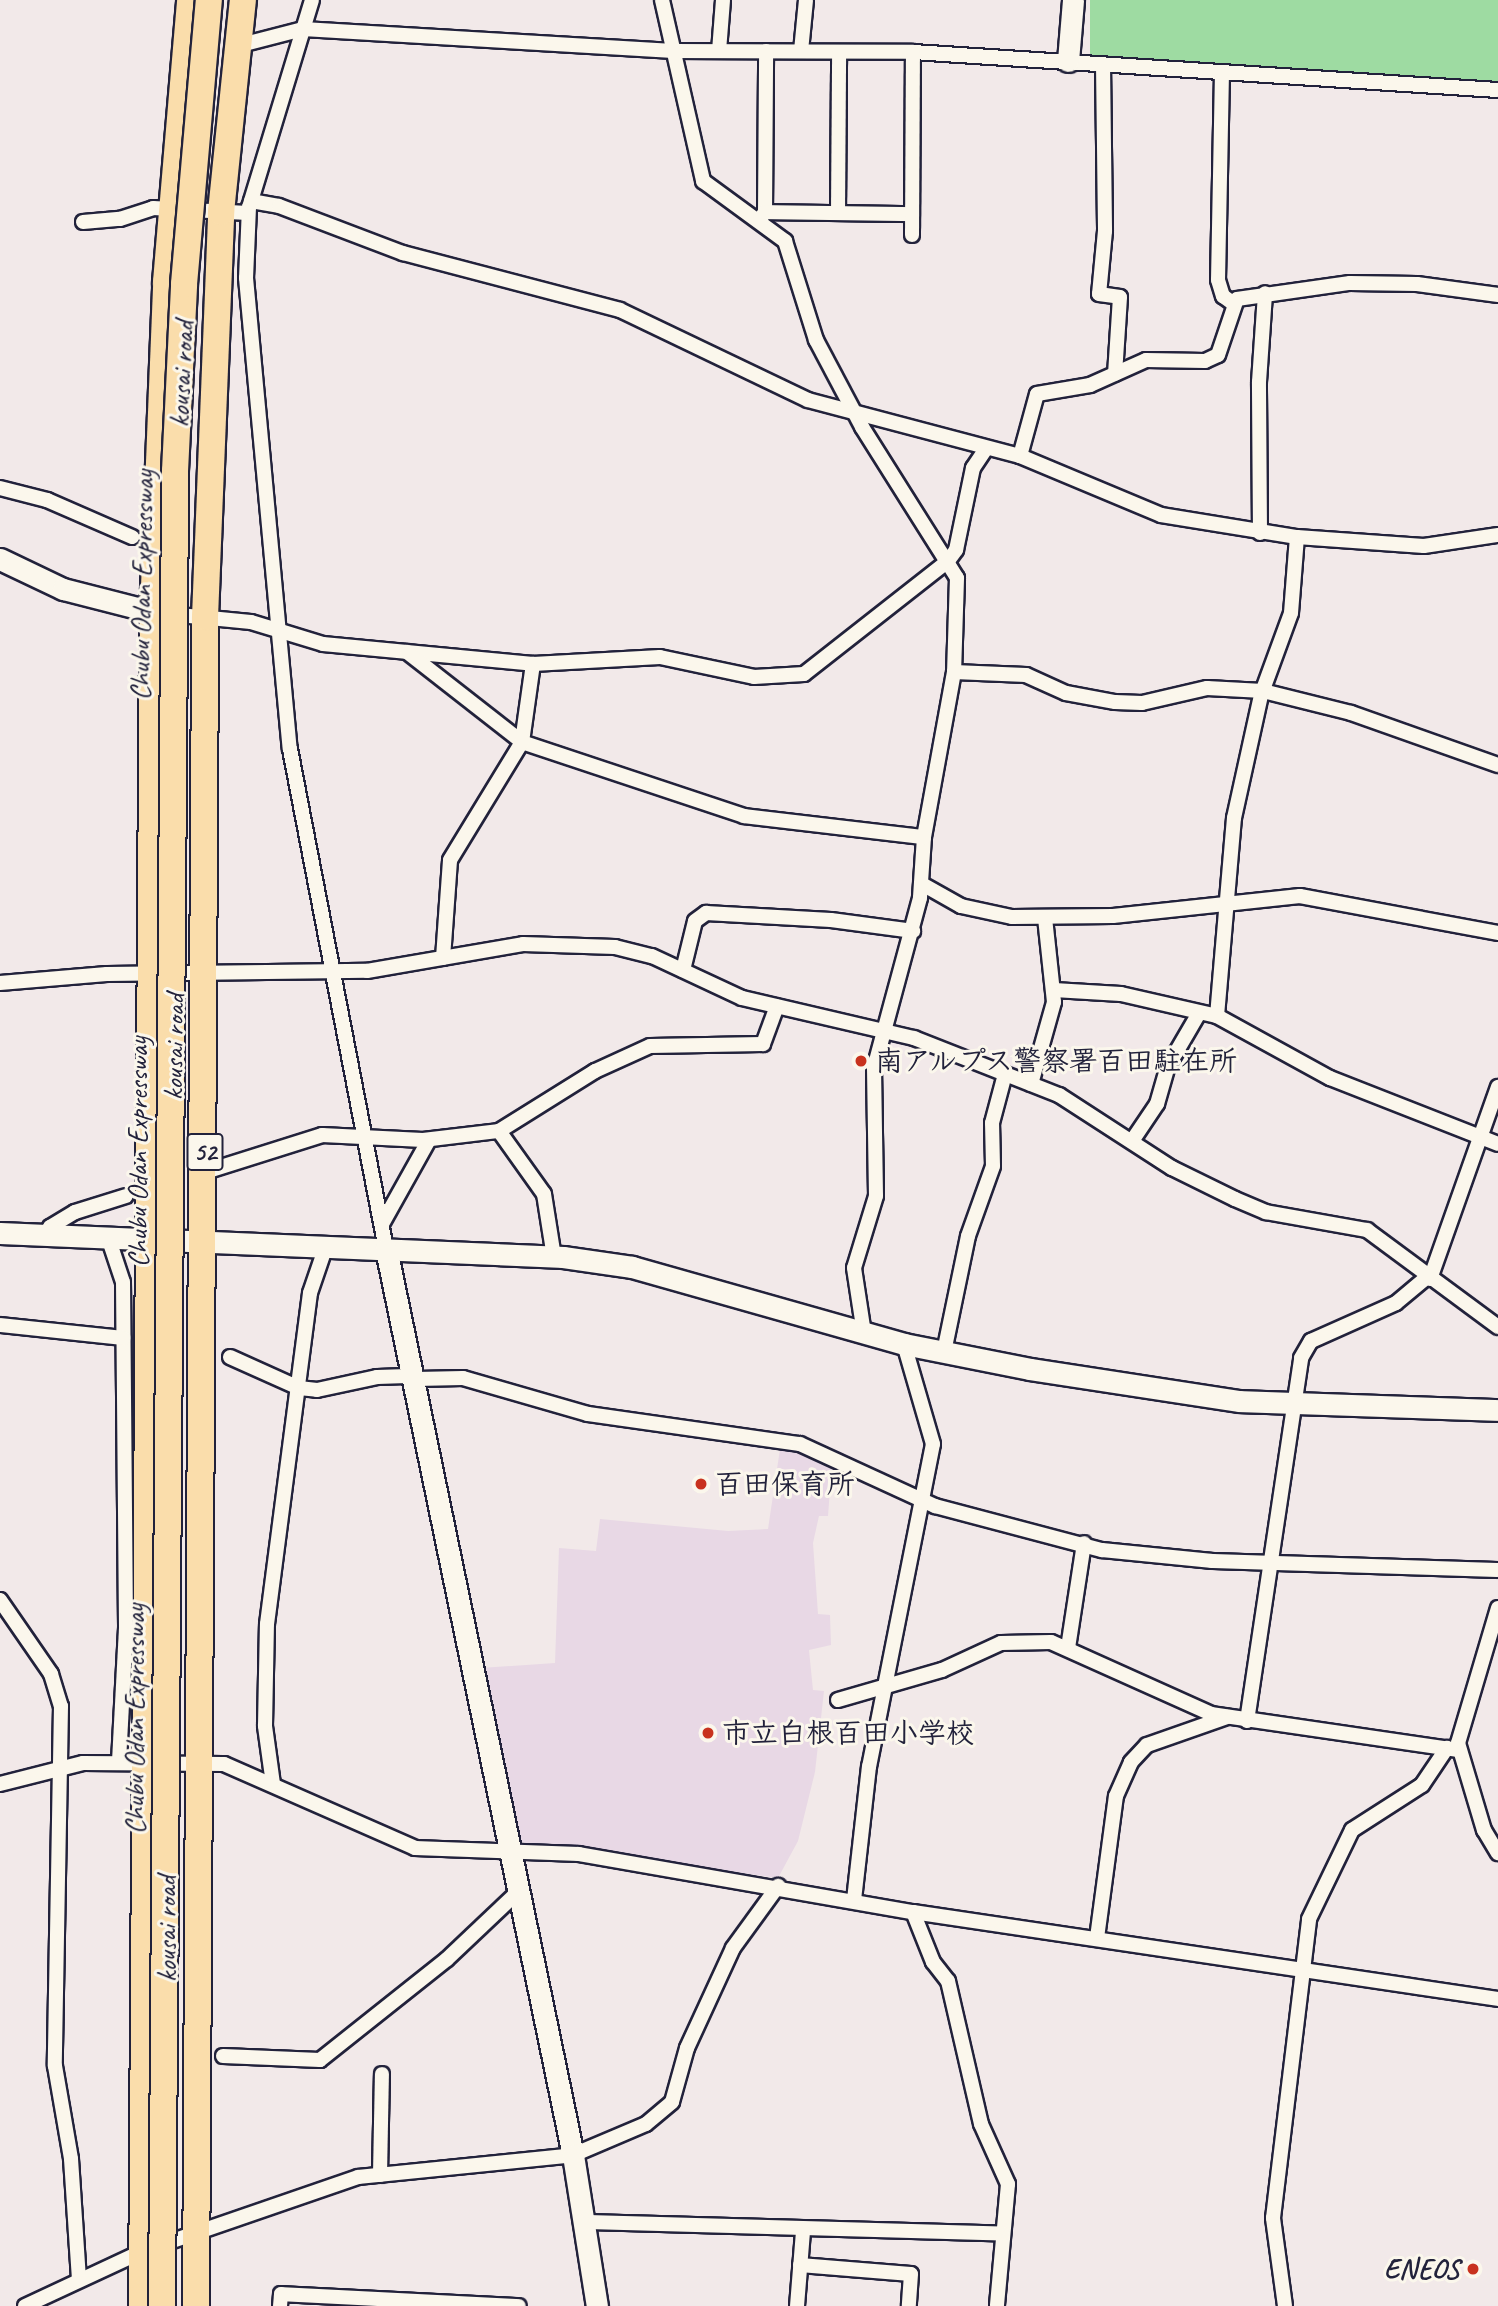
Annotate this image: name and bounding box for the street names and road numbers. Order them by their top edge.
street label: kousai road [162,320,202,428]
street label: Chubu Odan Expressway [123,469,161,701]
street label: kousai road [156,994,192,1100]
street label: Chubu Odan Expressway [121,1036,155,1268]
road number: 52 [186,1130,224,1175]
street label: Chubu Odan Expressway [118,1603,152,1835]
street label: kousai road [150,1876,184,1982]

